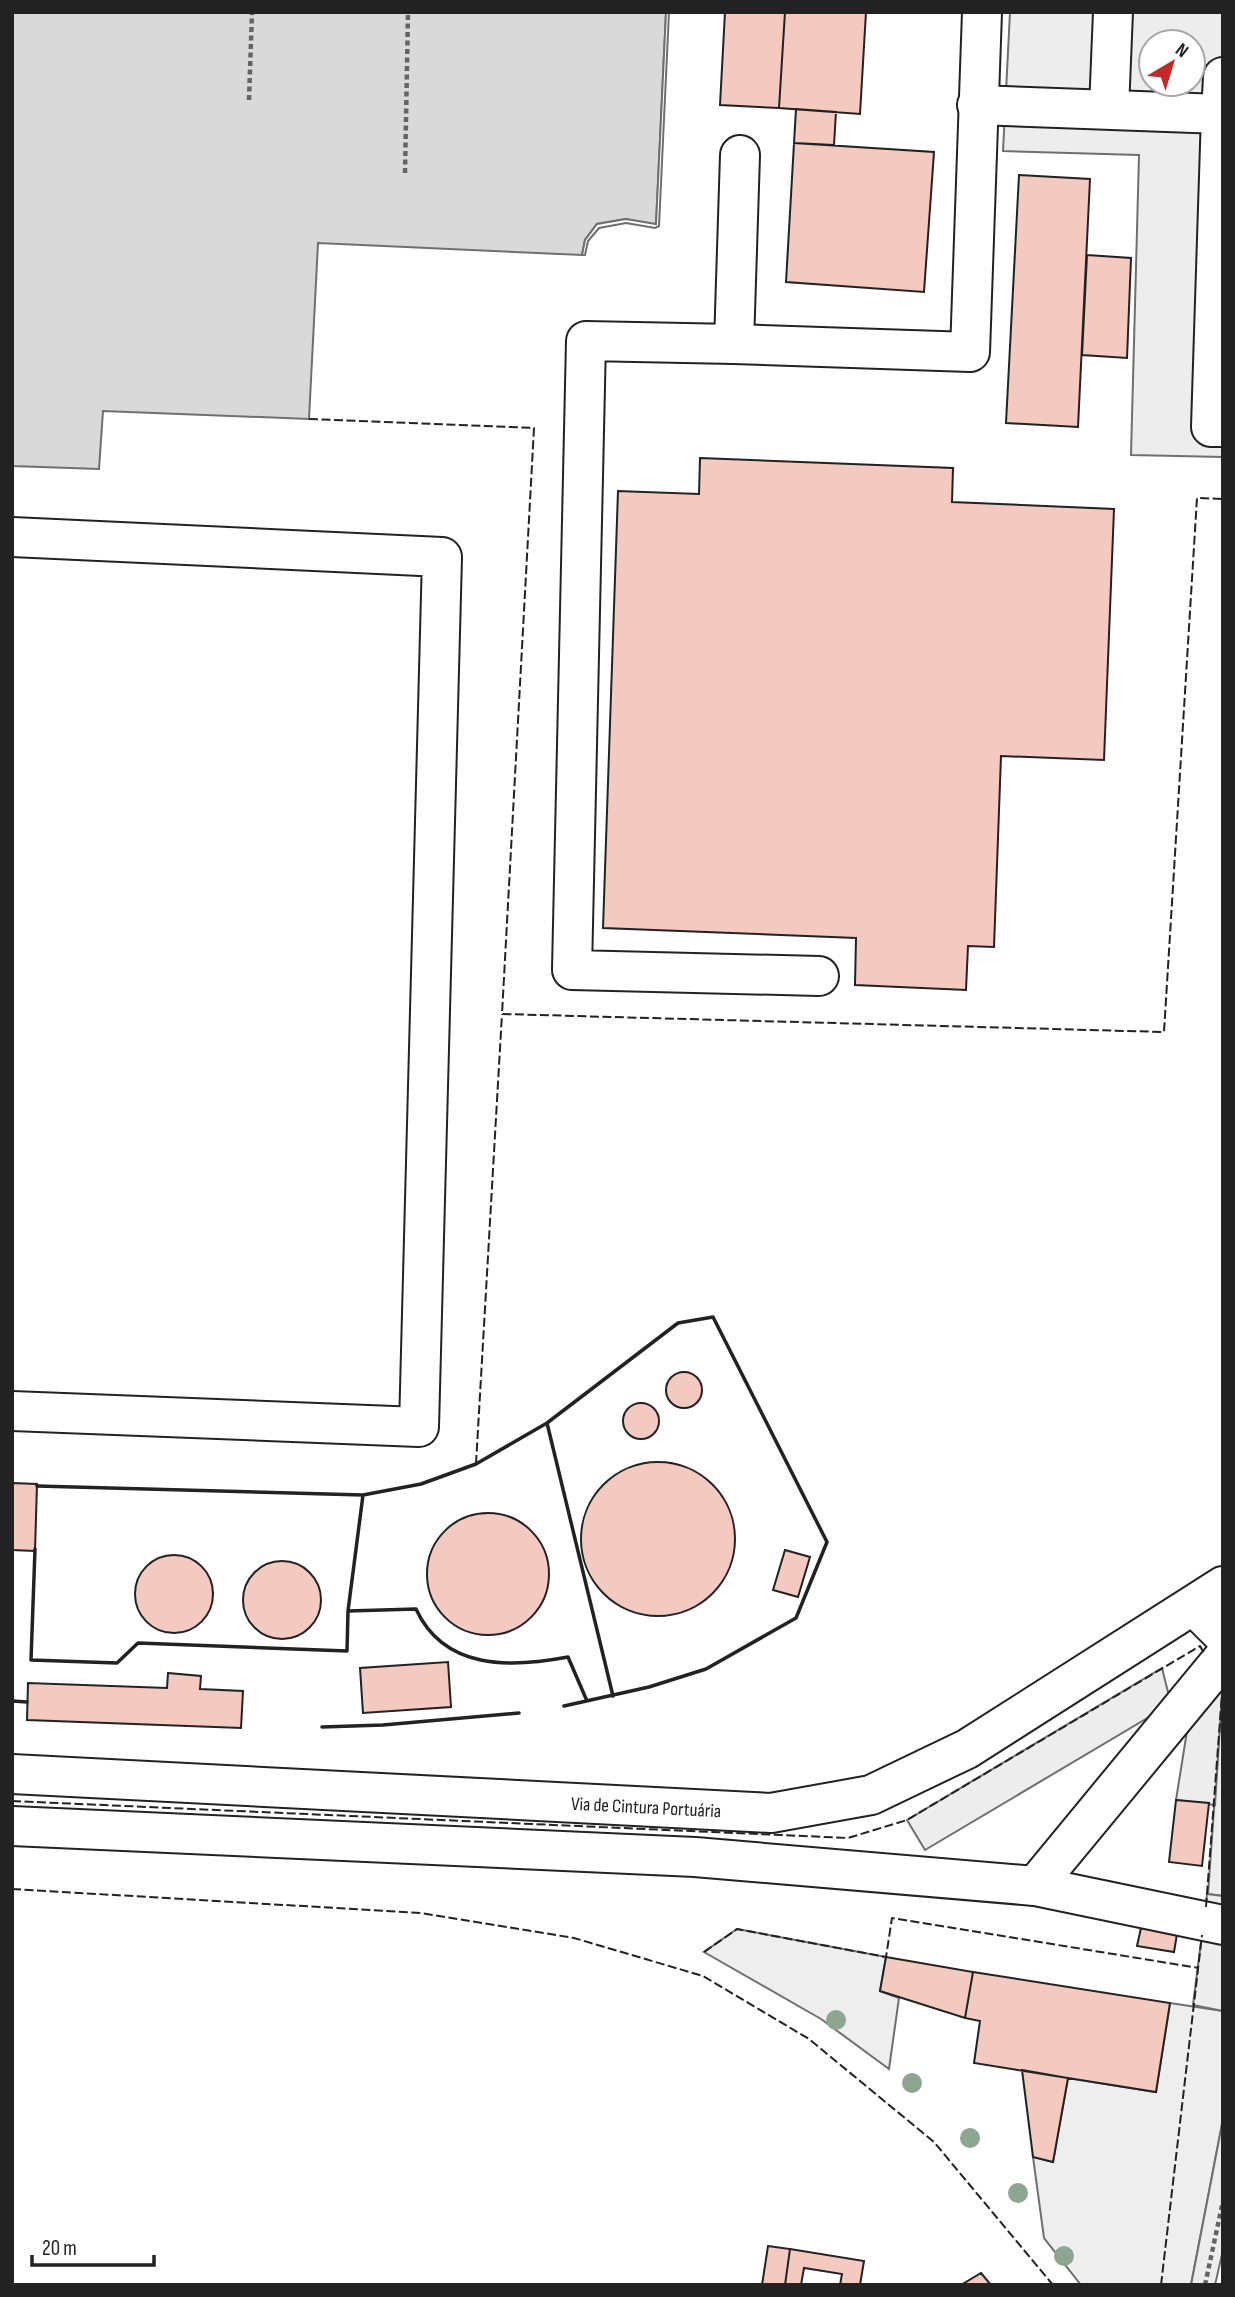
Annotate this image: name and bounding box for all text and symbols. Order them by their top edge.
north arrow [1137,28,1207,98]
text: N [1170,39,1193,63]
street label: Via de Cintura Portuária [570,1793,722,1823]
scale bar [32,2224,154,2268]
text: 20 m [42,2236,77,2261]

